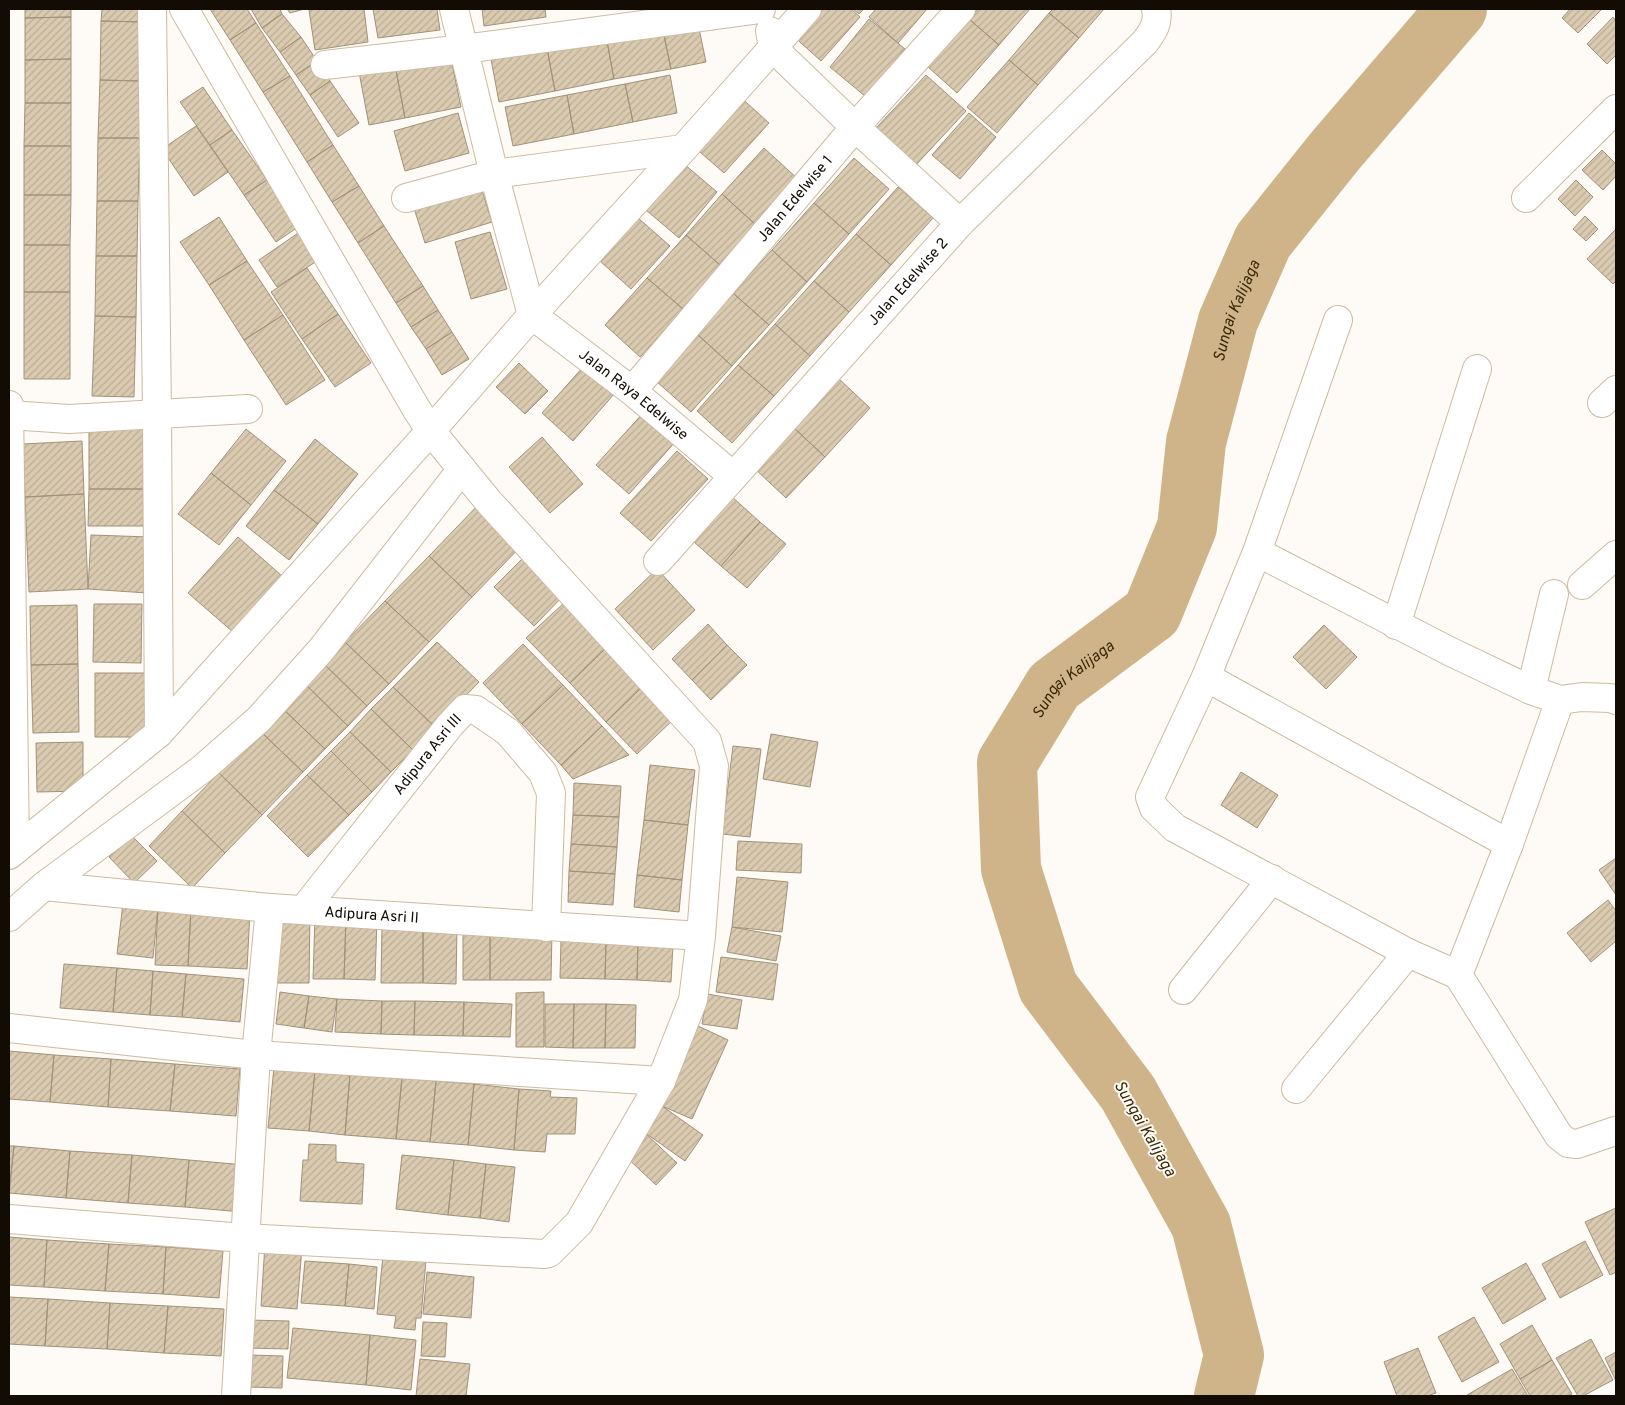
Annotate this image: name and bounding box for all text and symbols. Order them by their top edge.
street label: Jalan Edelwise 1 [754,152,838,247]
street label: Jalan Edelwise 2 [865,235,953,330]
water label: Sungai Kalijaga [1210,257,1266,364]
street label: Jalan Raya Edelwise [574,346,692,445]
water label: Sungai Kalijaga [1029,636,1119,723]
street label: Adipura Asri III [390,710,467,799]
street label: Adipura Asri II [324,904,419,929]
water label: Sungai Kalijaga [1109,1078,1180,1181]

